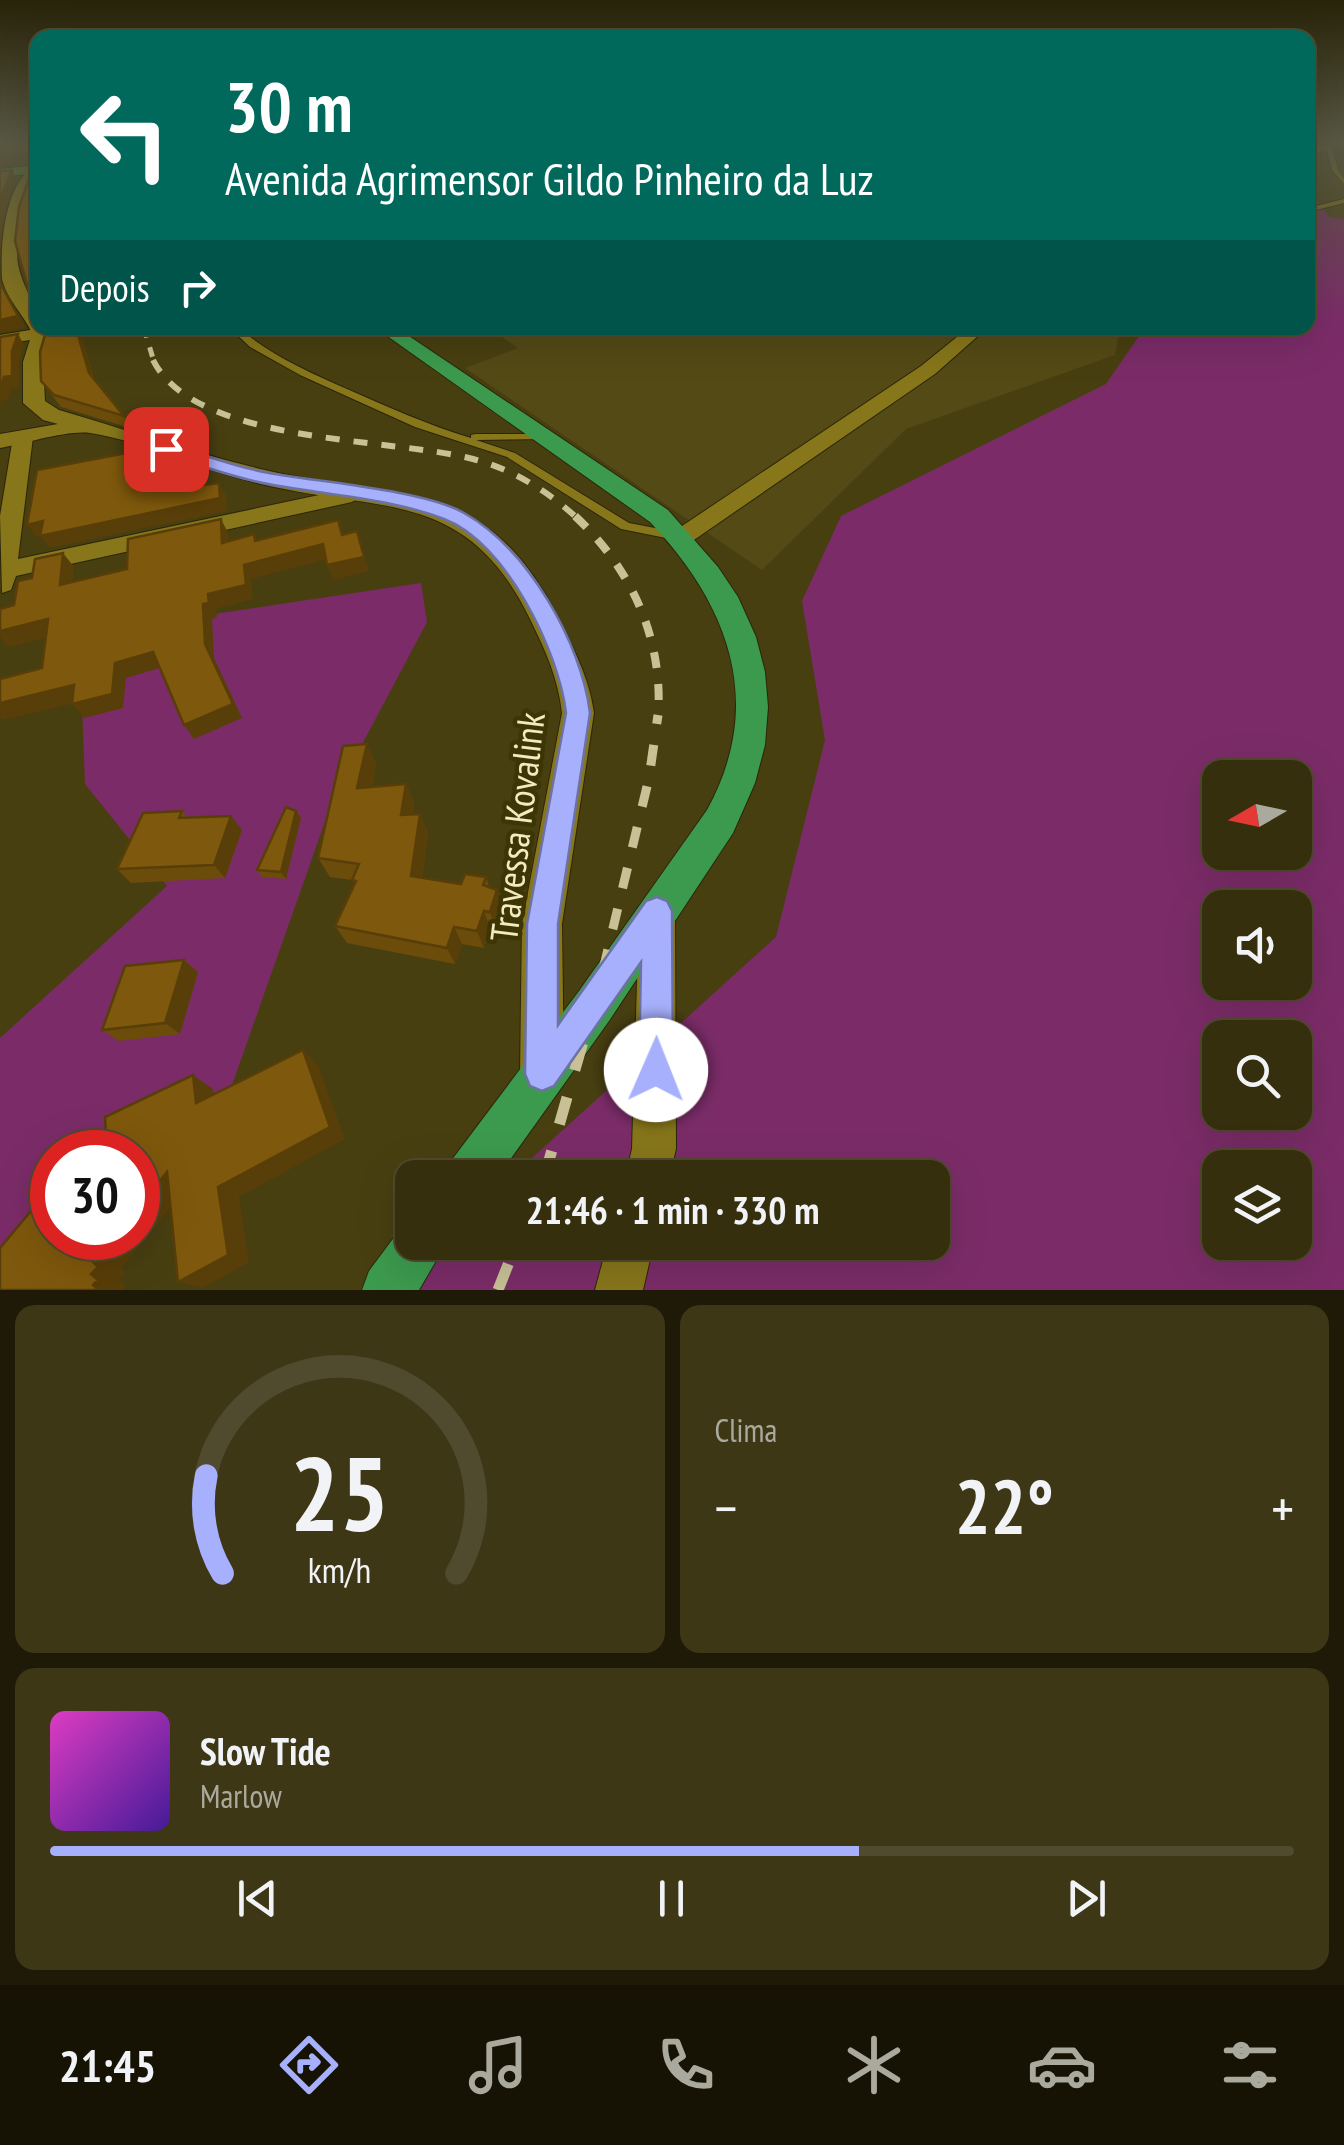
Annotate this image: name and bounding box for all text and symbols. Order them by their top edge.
text: 30 m [225,61,353,151]
icon: left [60,70,190,200]
text: Avenida Agrimensor Gildo Pinheiro da Luz [225,149,874,207]
icon: right [170,260,225,315]
text: Depois [60,263,150,312]
pin [124,407,209,492]
icon: arrive [139,422,194,477]
street label: Travessa Kovalink [478,709,555,944]
north arrow [1202,760,1312,870]
map controls [1202,760,1312,1260]
button: sound [1202,890,1312,1000]
position arrow [604,1018,708,1122]
button: search [1202,1020,1312,1130]
speed limit sign: 30 [30,1130,160,1260]
button: layers [1202,1150,1312,1260]
text: 21:46 · 1 min · 330 m [526,1185,819,1234]
text: Clima [715,1409,777,1451]
text: 25 [290,1425,389,1560]
text: 22° [955,1458,1054,1555]
text: − [715,1472,737,1543]
text: + [1271,1472,1294,1543]
text: km/h [308,1547,371,1593]
text: Slow Tide [200,1726,331,1775]
text: Marlow [200,1775,282,1817]
icon: previous [230,1871,285,1926]
icon: pause [644,1871,699,1926]
icon: next [1059,1871,1114,1926]
icon: directions [274,2030,344,2100]
icon: music [463,2030,533,2100]
icon: phone [651,2030,721,2100]
icon: climate [839,2030,909,2100]
icon: car [1027,2030,1097,2100]
icon: filters [1215,2030,1285,2100]
text: 21:45 [59,2036,156,2094]

